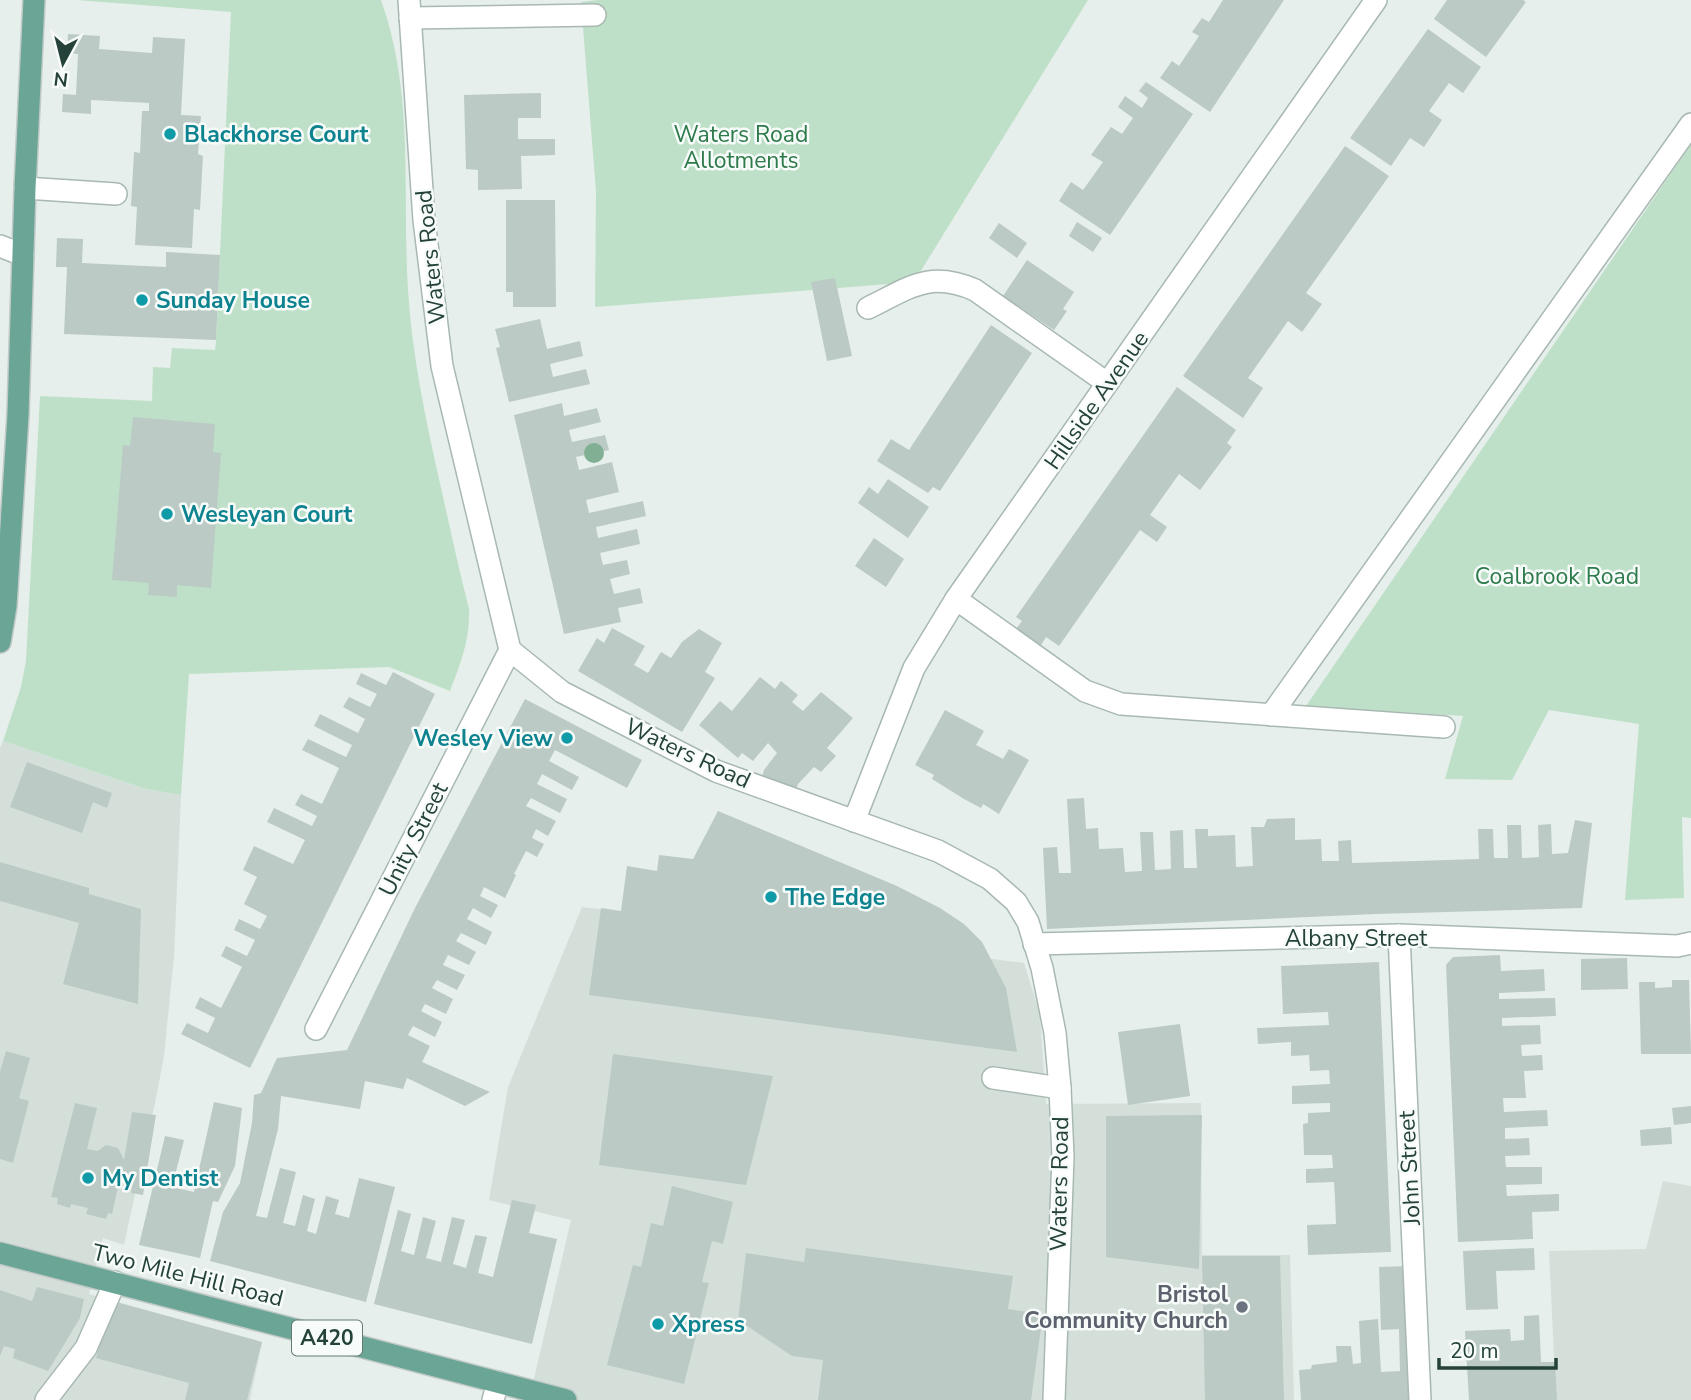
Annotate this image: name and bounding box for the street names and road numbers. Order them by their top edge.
street label: Waters Road [408,188,453,326]
street label: Hillside Avenue [1037,325,1156,476]
street label: Waters Road [620,711,756,796]
street label: Unity Street [372,776,456,901]
street label: Albany Street [1285,923,1428,954]
street label: John Street [1391,1109,1428,1227]
street label: Waters Road [1043,1116,1076,1252]
street label: Two Mile Hill Road [89,1237,287,1314]
road number: A420 [292,1320,362,1356]

